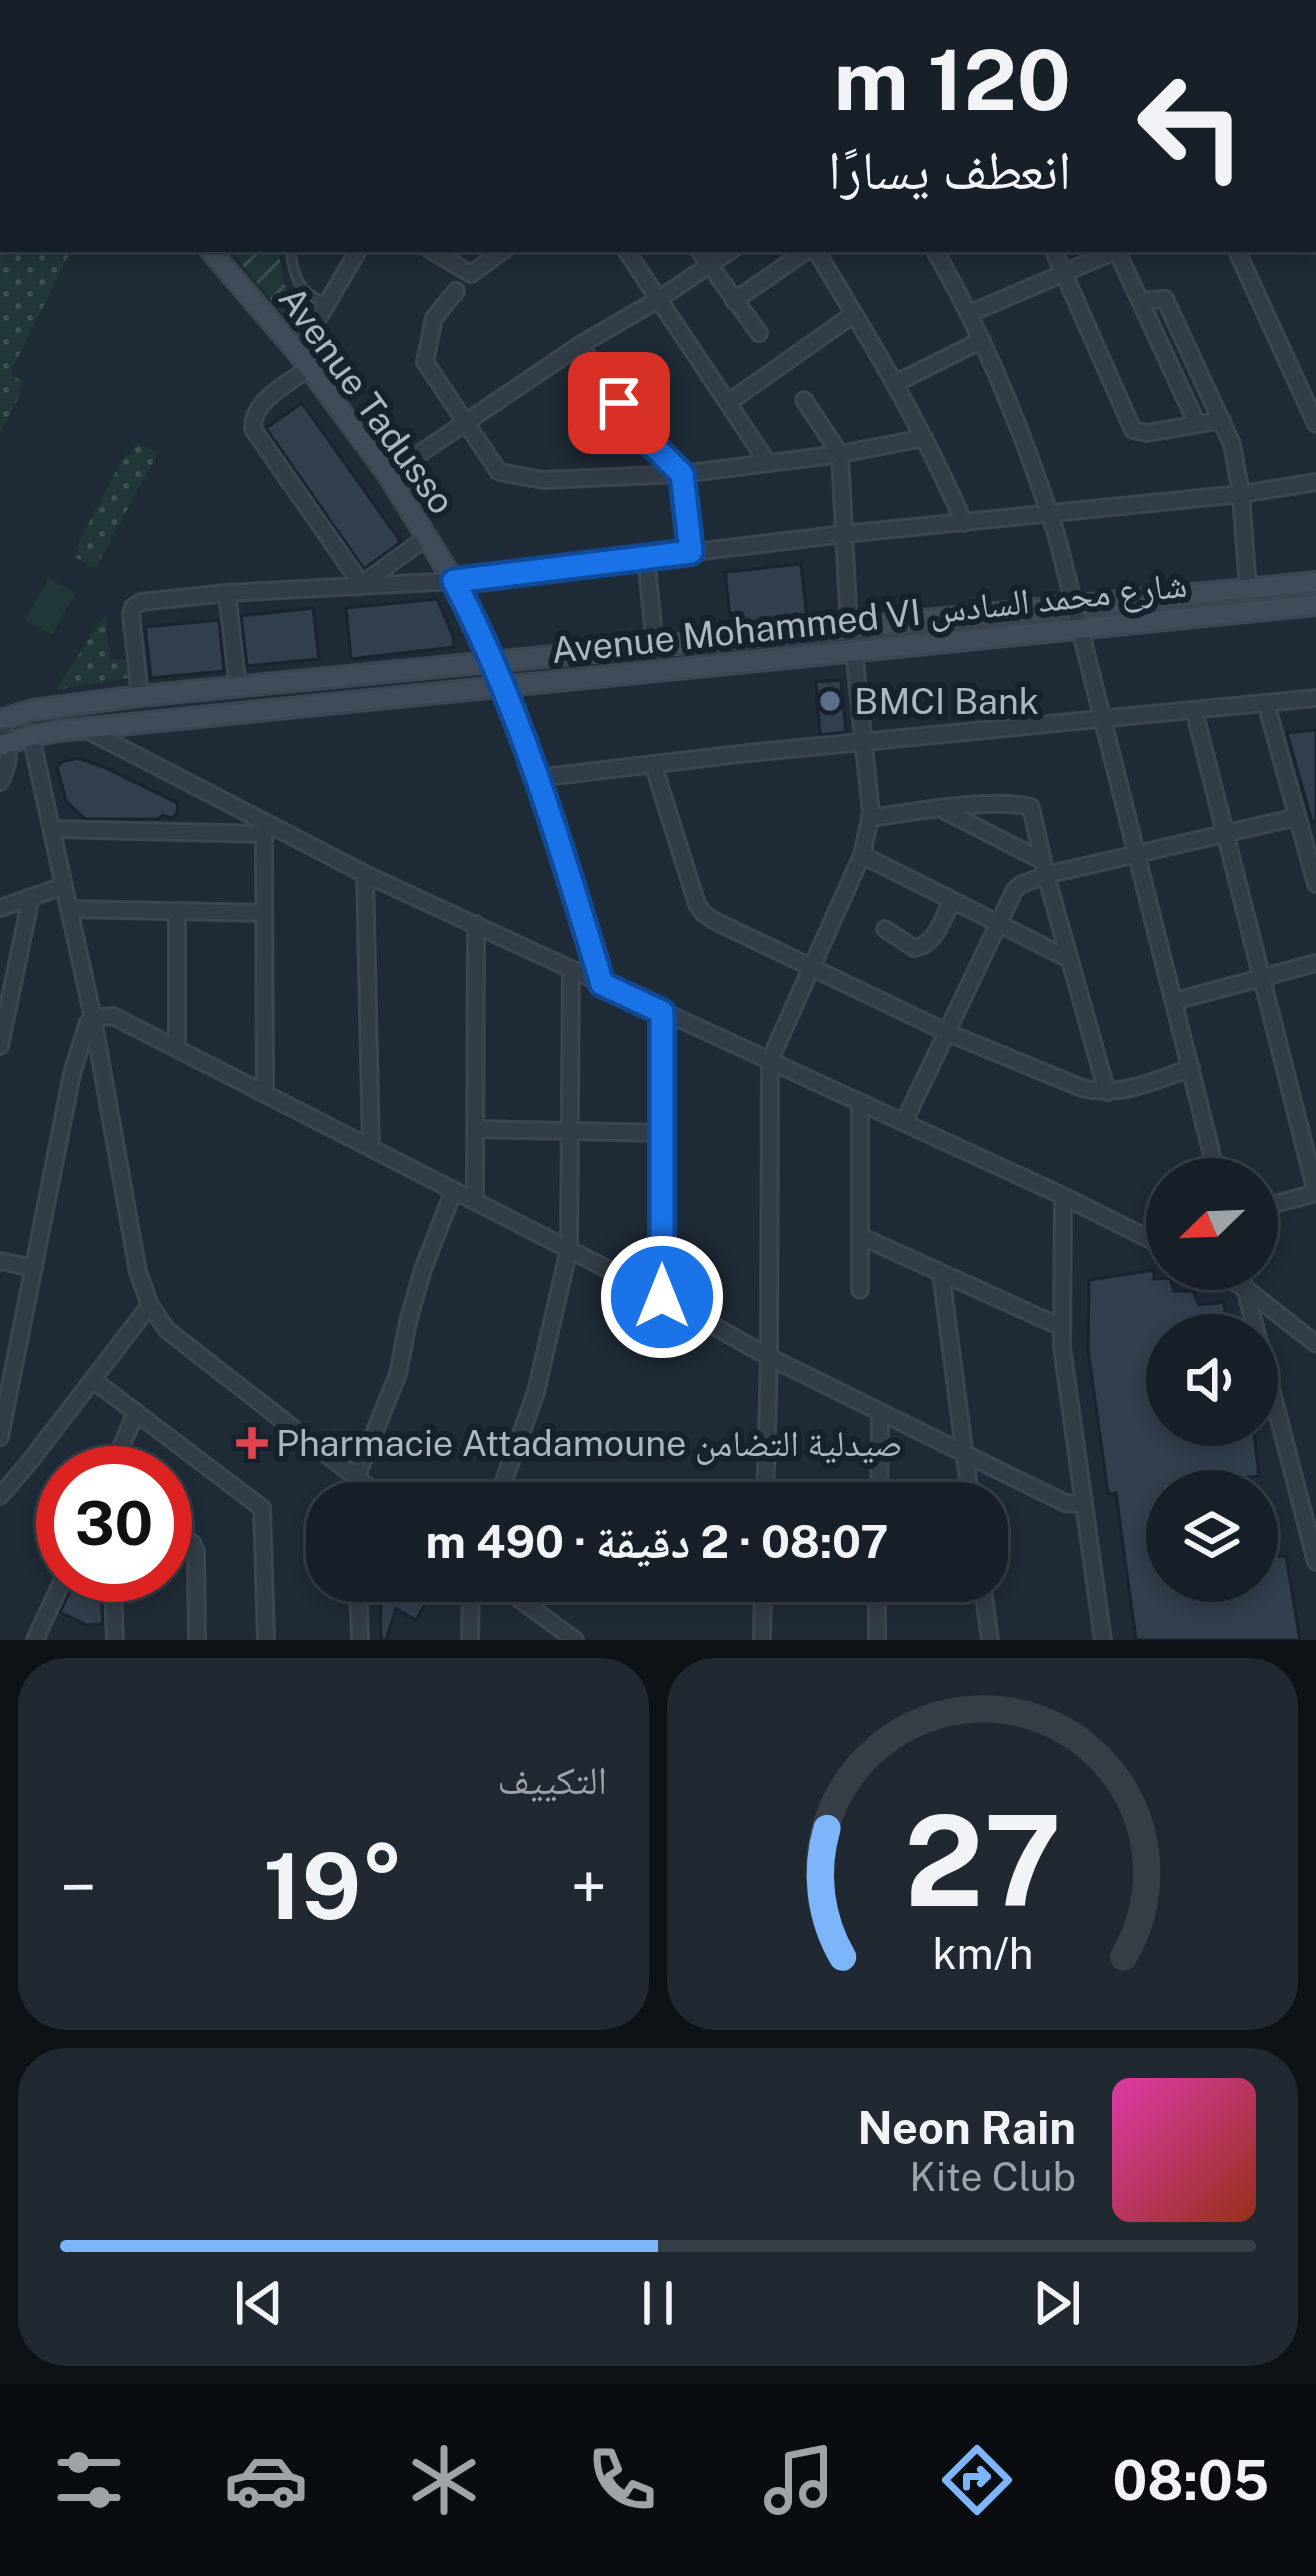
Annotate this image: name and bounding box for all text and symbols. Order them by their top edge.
text: 120 m [833,30,1071,129]
icon: left [1113,48,1269,204]
text: انعطف يسارًا [828,138,1071,201]
street label: Avenue Tadusso [271,278,463,522]
pin [568,352,670,454]
icon: arrive [586,370,652,436]
street label: Avenue Mohammed VI شارع محمد السادس [549,563,1189,673]
place label: BMCI Bank [854,680,1039,722]
marker: BMCI Bank [817,688,843,714]
north arrow [1146,1158,1278,1290]
map controls [1146,1158,1278,1602]
position arrow [599,1234,725,1360]
button: sound [1146,1314,1278,1446]
place label: Pharmacie Attadamoune صيدلية التضامن [276,1422,903,1465]
marker: Pharmacie Attadamoune صيدلية التضامن [239,1430,265,1456]
speed limit sign: 30 [36,1446,192,1602]
button: layers [1146,1470,1278,1602]
text: 08:07 · 2 دقيقة · 490 m [426,1515,889,1568]
text: التكييف [498,1757,607,1803]
text: 27 [904,1787,1061,1934]
text: 19° [263,1833,404,1939]
text: − [60,1848,97,1926]
text: + [570,1848,607,1926]
text: km/h [932,1928,1033,1979]
text: Neon Rain [858,2101,1076,2154]
text: Kite Club [910,2154,1076,2200]
icon: previous [226,2270,292,2336]
icon: pause [625,2270,691,2336]
icon: next [1024,2270,1090,2336]
icon: filters [47,2438,131,2522]
icon: car [224,2438,308,2522]
icon: climate [402,2438,486,2522]
icon: phone [580,2438,664,2522]
icon: music [757,2438,841,2522]
icon: directions [935,2438,1019,2522]
text: 08:05 [1113,2449,1269,2512]

